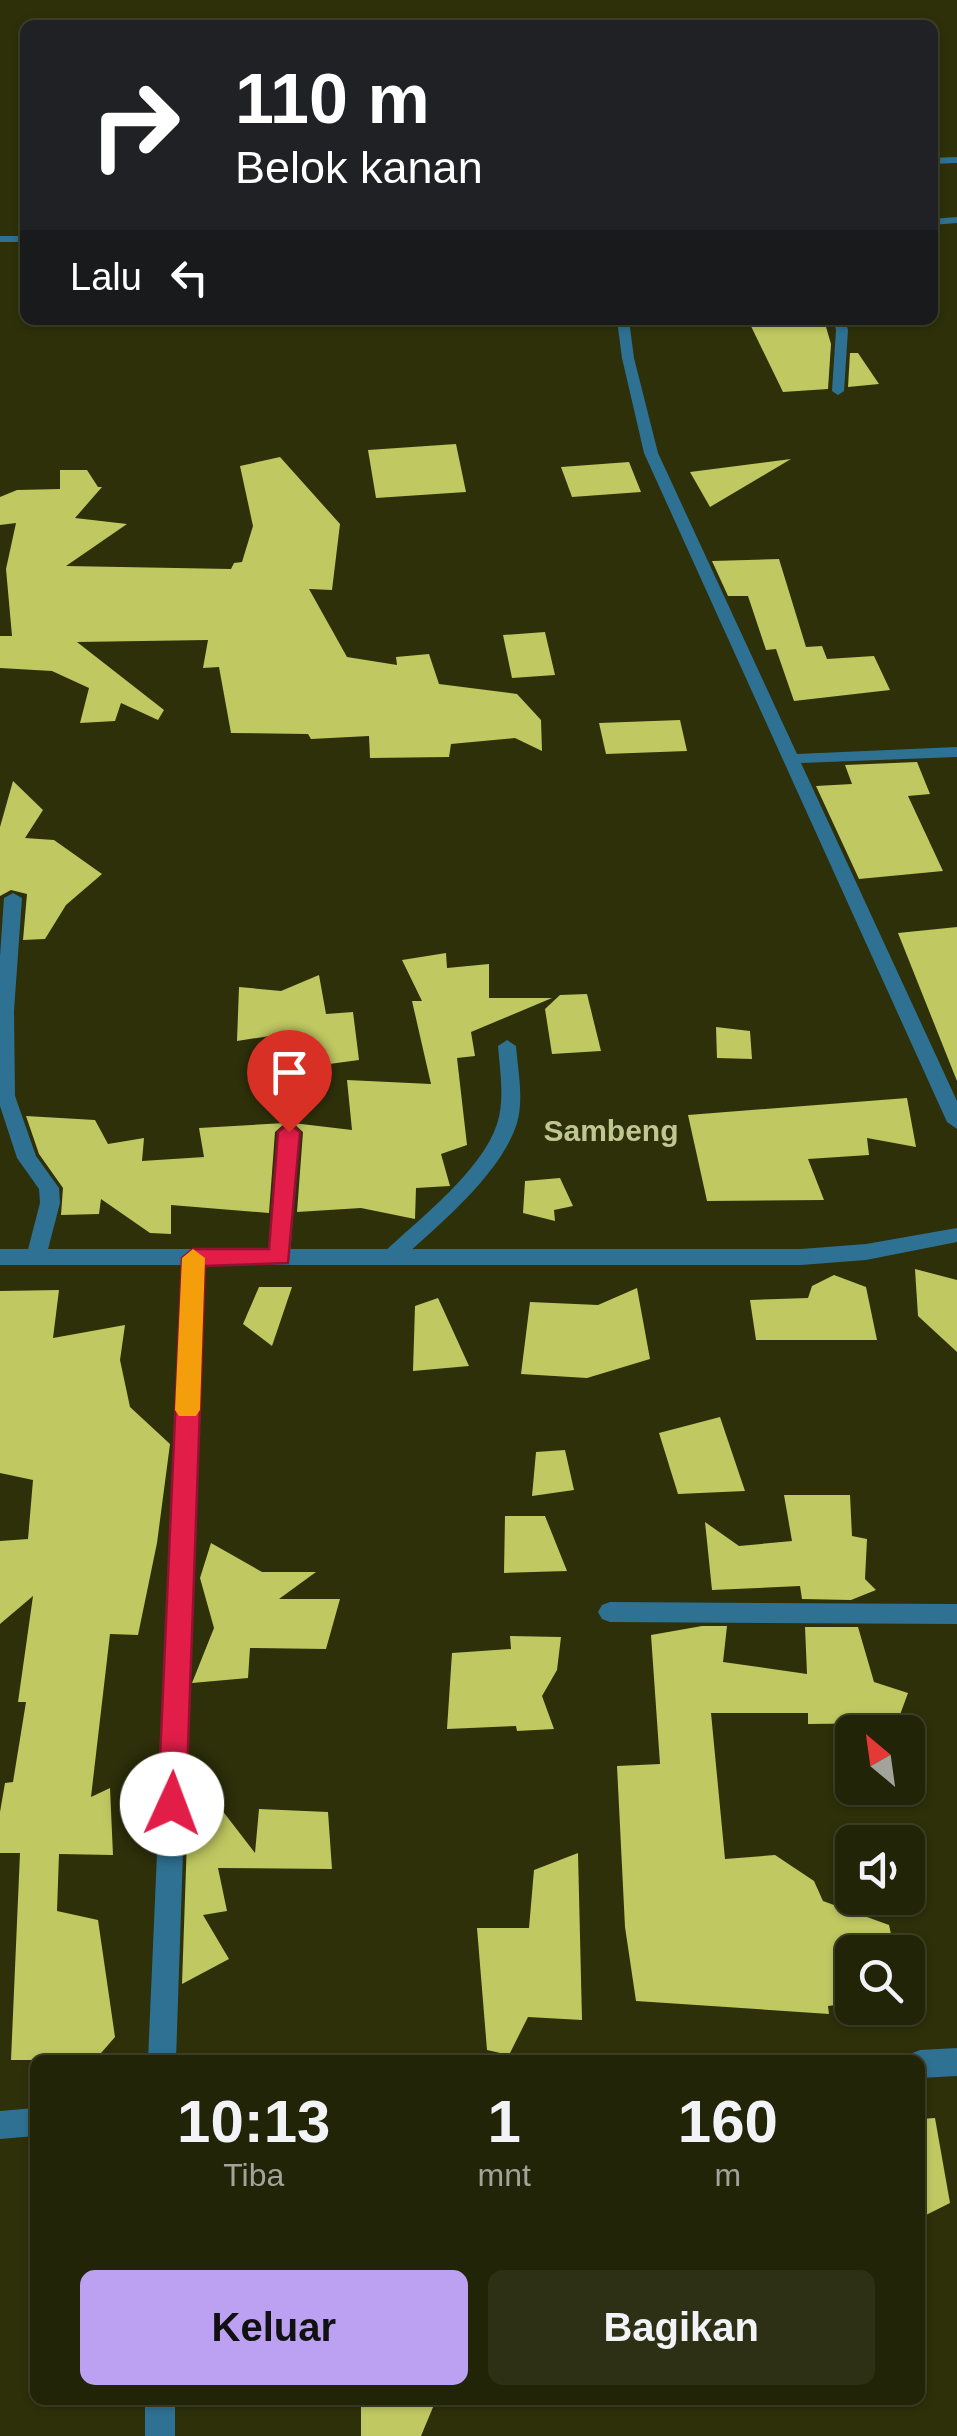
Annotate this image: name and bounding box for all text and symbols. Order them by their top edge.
icon: right [70,60,200,190]
text: 110 m [235,60,430,138]
text: Belok kanan [235,142,483,193]
icon: left [162,250,217,305]
text: Lalu [70,256,142,298]
pin [247,1030,332,1133]
icon: arrive [262,1045,317,1100]
district label: Sambeng [543,1114,679,1147]
north arrow [835,1715,925,1805]
map controls [835,1715,925,2025]
position arrow [120,1752,224,1856]
button: sound [835,1825,925,1915]
button: search [835,1935,925,2025]
text: 10:13 [177,2088,330,2155]
text: 1 [487,2088,521,2155]
text: 160 [678,2088,778,2155]
text: Tiba [223,2157,284,2193]
text: mnt [478,2157,531,2193]
text: m [715,2157,741,2193]
button: Keluar [80,2270,468,2385]
button: Bagikan [488,2270,875,2385]

